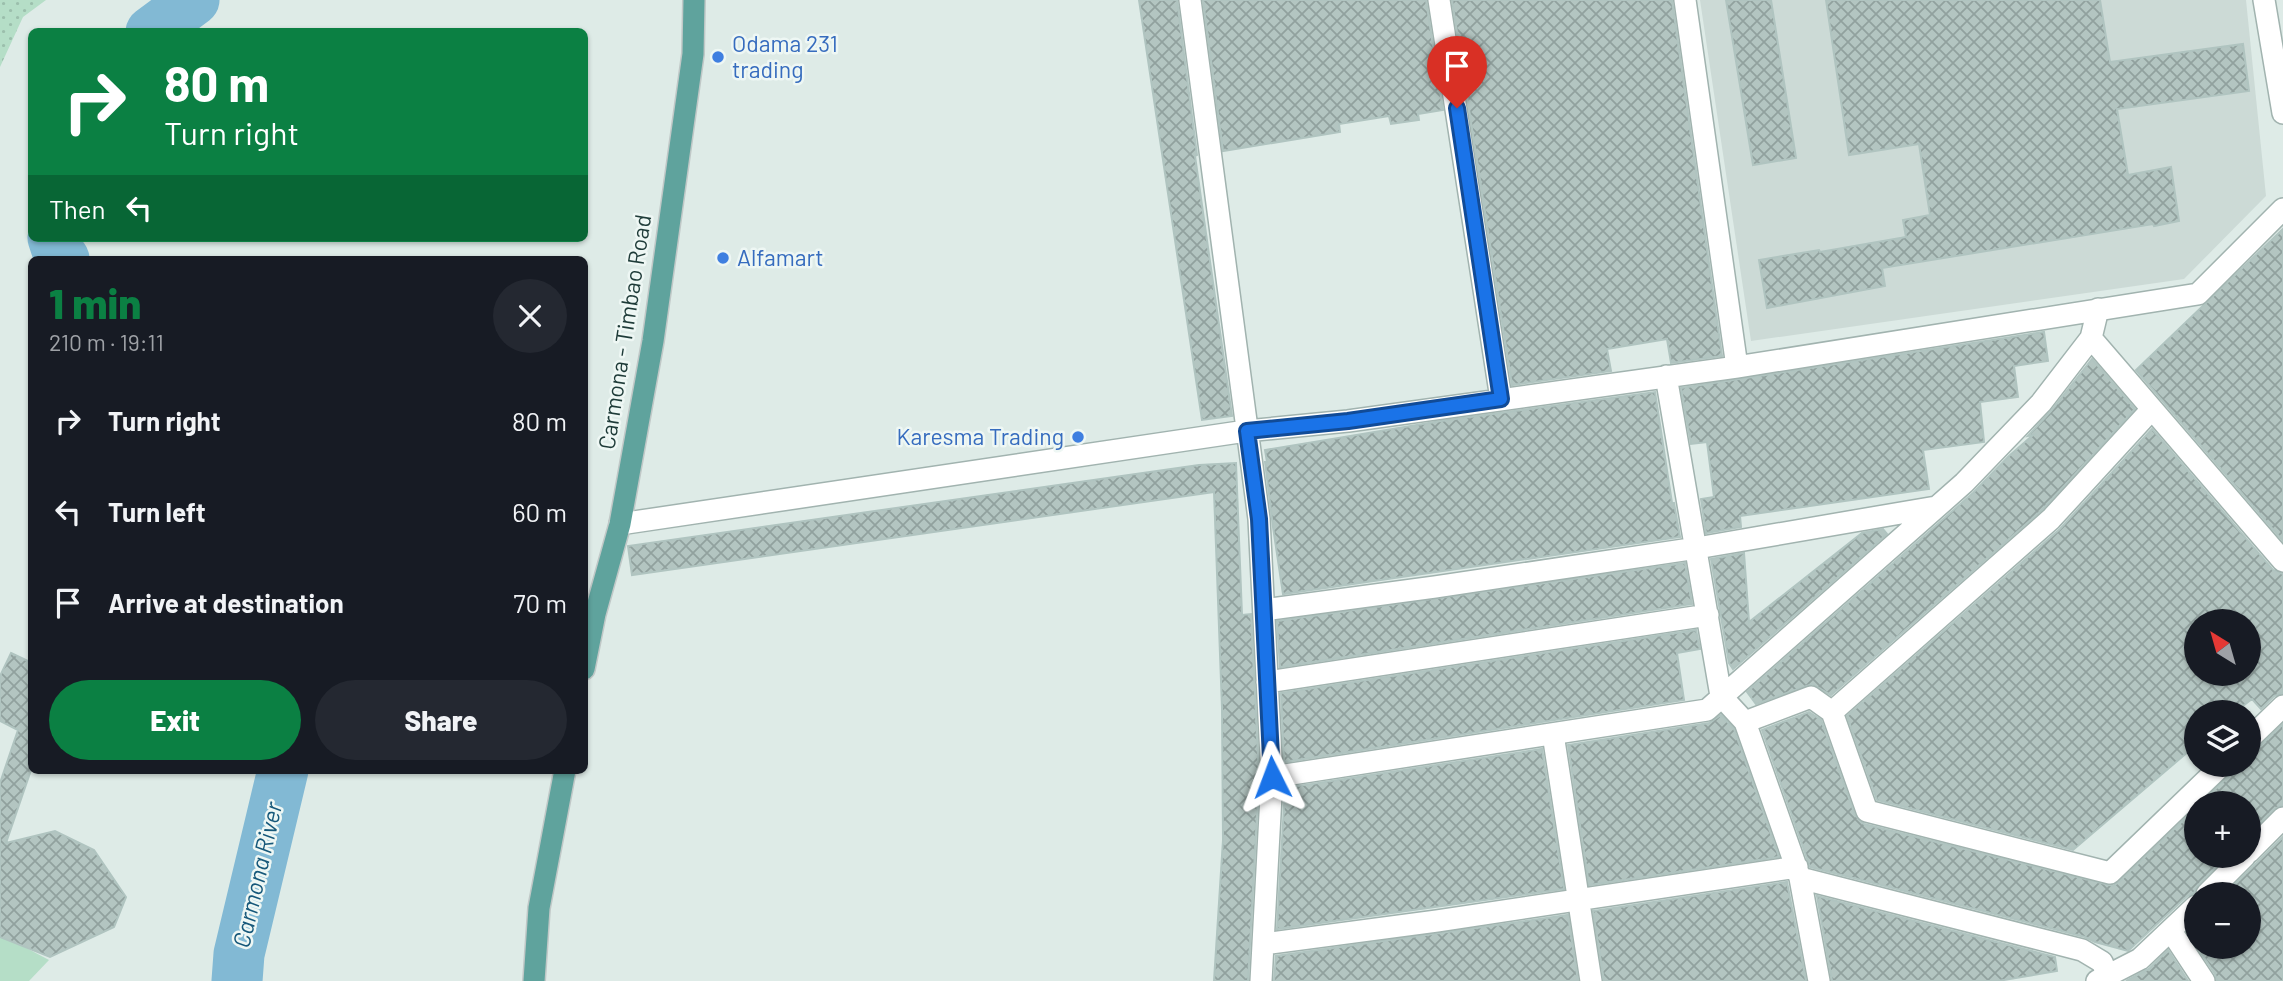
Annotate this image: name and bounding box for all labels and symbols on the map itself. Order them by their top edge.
place label: Odama 231 trading [732,29,838,83]
pin [1427,36,1487,108]
marker: Odama 231 trading [710,49,726,65]
street label: Carmona - Timbao Road [592,212,656,451]
place label: Alfamart [737,243,824,271]
marker: Alfamart [715,250,731,266]
place label: Karesma Trading [896,422,1064,450]
marker: Karesma Trading [1070,429,1086,445]
north arrow [2184,609,2261,686]
position arrow [1235,740,1309,814]
water label: Carmona River [226,798,288,950]

